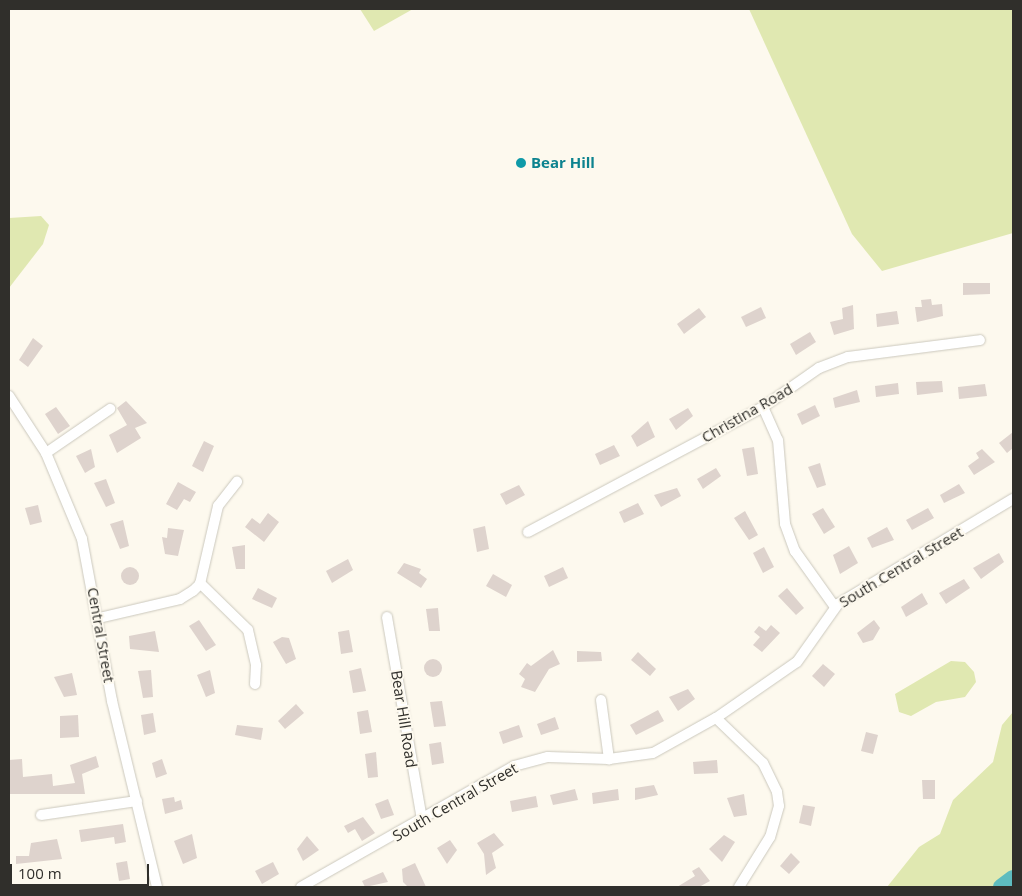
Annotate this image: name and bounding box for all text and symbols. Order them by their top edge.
place label: Bear Hill [531,154,595,172]
marker: Bear Hill [515,157,527,169]
street label: Christina Road [698,380,796,446]
street label: South Central Street [836,523,966,611]
street label: Central Street [84,586,118,684]
street label: Bear Hill Road [387,669,421,769]
street label: South Central Street [389,759,521,845]
scale bar [12,854,151,886]
text: 100 m [18,863,62,883]

